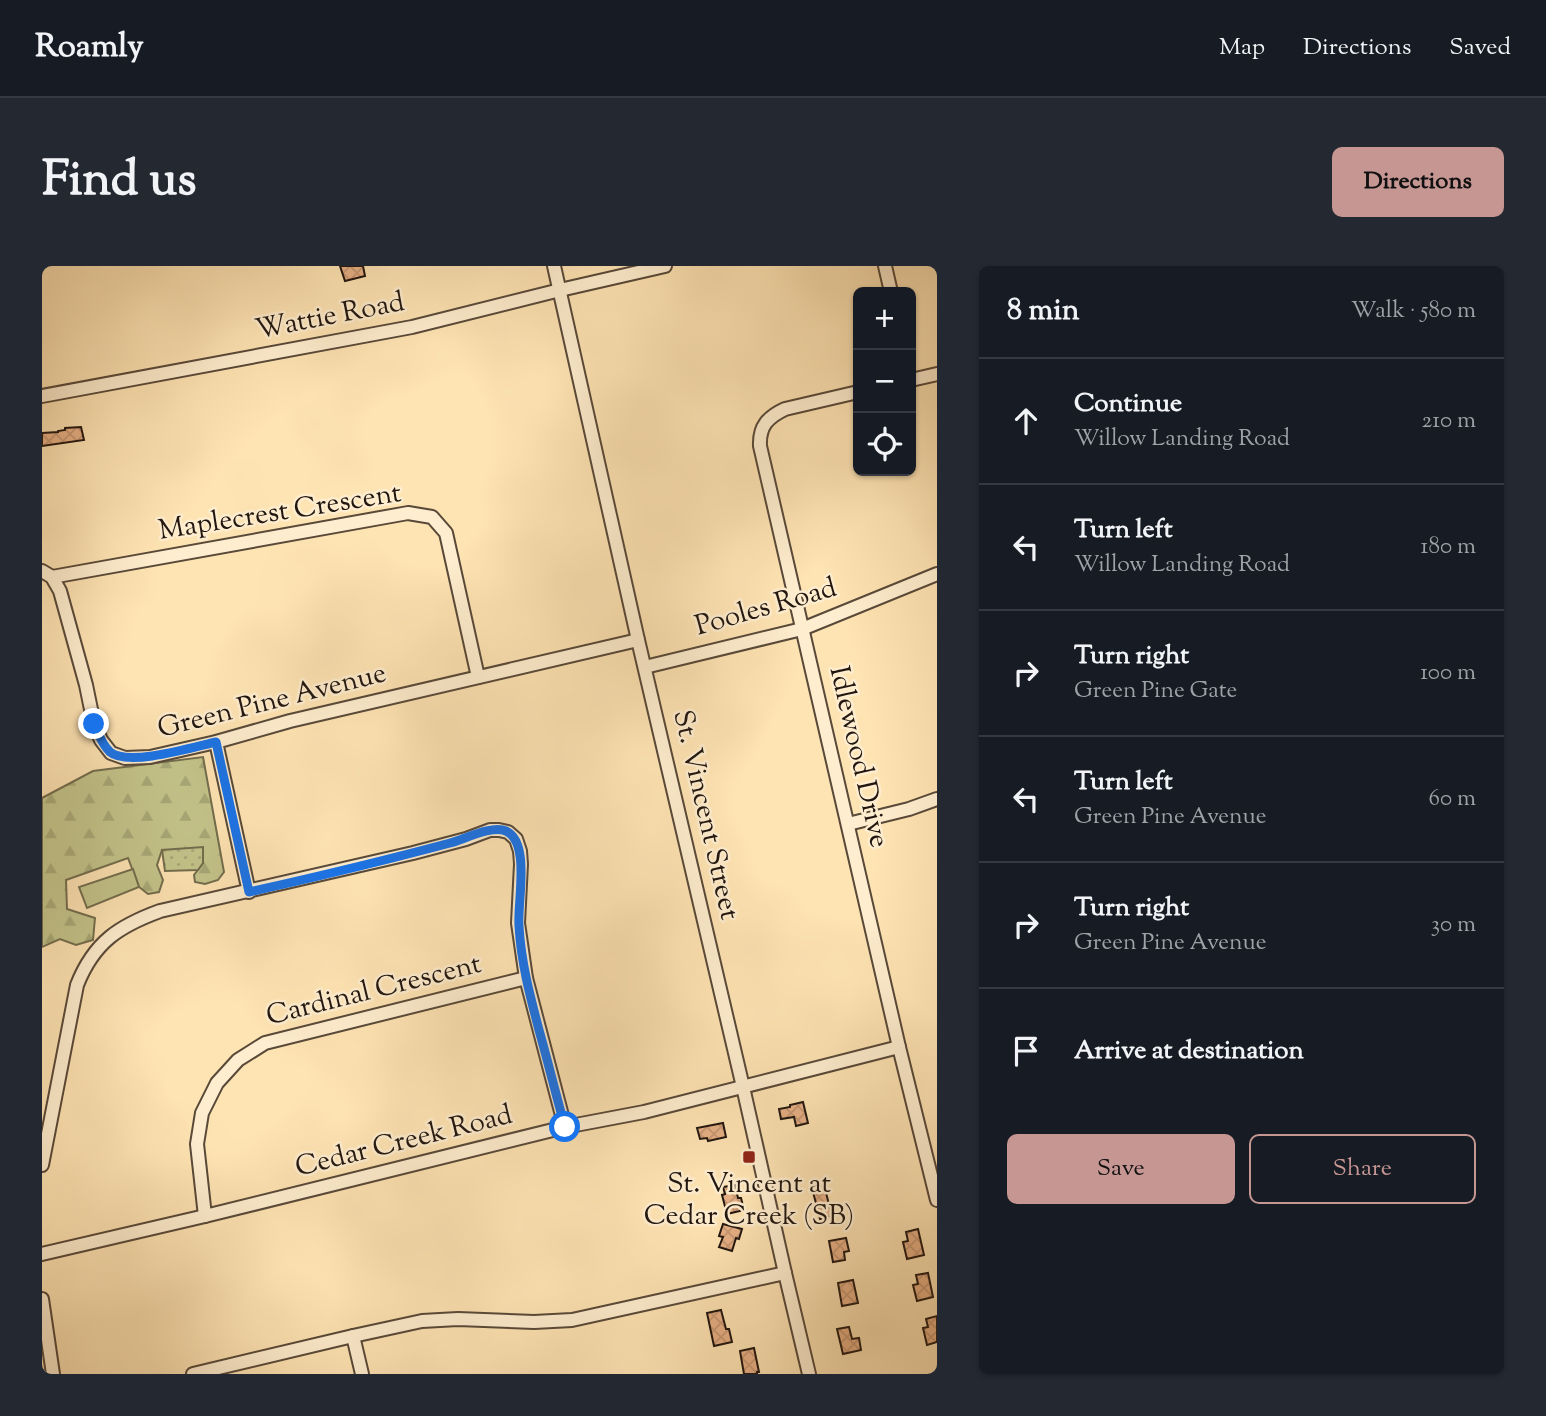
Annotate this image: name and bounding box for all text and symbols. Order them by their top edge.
text: Roamly [35,24,144,72]
text: Map [1219,31,1265,65]
text: Directions [1303,31,1411,65]
text: Saved [1449,31,1511,65]
text: Find us [42,147,196,217]
button: Directions [1332,147,1504,217]
street label: Wattie Road [252,283,408,351]
map controls [853,287,916,476]
button: + [853,287,916,350]
text: 8 min [1007,290,1079,333]
text: Walk · 580 m [1351,295,1476,328]
button: − [853,350,916,413]
text: Continue [1074,386,1182,423]
icon: ahead [1007,402,1045,440]
text: 210 m [1422,405,1476,438]
button: locate [853,413,916,476]
text: Willow Landing Road [1074,423,1290,456]
street label: Maplecrest Crescent [156,474,405,552]
text: Turn left [1074,512,1173,549]
icon: left [1007,528,1045,566]
text: 180 m [1421,531,1476,564]
text: Willow Landing Road [1074,549,1290,582]
street label: Pooles Road [691,569,842,647]
text: Turn right [1074,638,1189,675]
street label: Green Pine Avenue [154,654,390,750]
icon: right [1007,654,1045,692]
text: 100 m [1420,657,1476,690]
street label: Idlewood Drive [818,662,898,852]
text: Green Pine Gate [1074,675,1237,708]
street label: St. Vincent Street [661,706,749,924]
route end [78,708,109,739]
text: Turn left [1074,764,1173,801]
icon: left [1007,780,1045,818]
text: 60 m [1428,783,1476,816]
text: Green Pine Avenue [1074,801,1266,834]
text: Turn right [1074,890,1189,927]
icon: right [1007,906,1045,944]
text: 30 m [1431,909,1476,942]
text: Green Pine Avenue [1074,927,1266,960]
street label: Cardinal Crescent [262,945,486,1037]
icon: arrive [1007,1032,1045,1070]
text: Arrive at destination [1074,1033,1304,1070]
street label: Cedar Creek Road [291,1096,517,1188]
route start [549,1111,580,1142]
button: Save [1007,1134,1235,1204]
button: Share [1249,1134,1476,1204]
marker: St. Vincent at Cedar Creek (SB) [741,1149,757,1165]
place label: St. Vincent at Cedar Creek (SB) [644,1165,854,1237]

